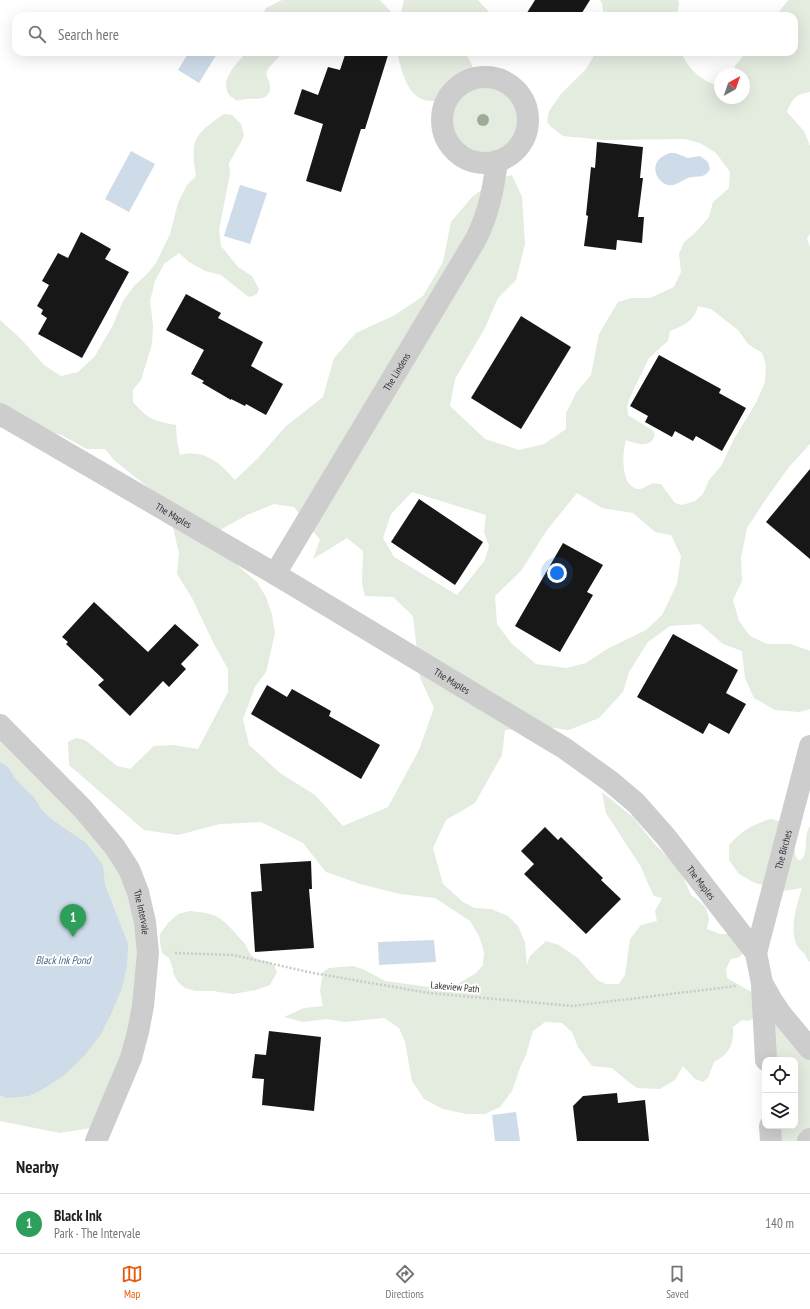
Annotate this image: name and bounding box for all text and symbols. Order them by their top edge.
search box [12,12,798,56]
icon: search [26,23,48,45]
text: Search here [58,25,119,44]
north arrow [714,68,750,104]
street label: The Lindens [380,350,413,393]
street label: The Maples [153,499,195,531]
your location [547,563,567,583]
street label: The Maples [432,665,473,697]
street label: The Birches [772,828,795,871]
street label: The Maples [684,863,719,903]
street label: The Intervale [131,887,153,935]
pin: 1 [60,904,86,937]
water label: Black Ink Pond [35,953,93,967]
street label: Lakeview Path [430,978,480,996]
map controls [762,1057,798,1129]
button: locate [762,1057,798,1093]
button: layers [762,1093,798,1129]
text: Nearby [16,1156,59,1178]
text: Black Ink [54,1206,102,1225]
text: 1 [26,1215,32,1232]
text: 140 m [765,1215,794,1232]
text: Park · The Intervale [54,1225,140,1242]
tab: Map [121,1263,143,1301]
tab: Directions [386,1263,424,1301]
tab: Saved [666,1263,689,1301]

